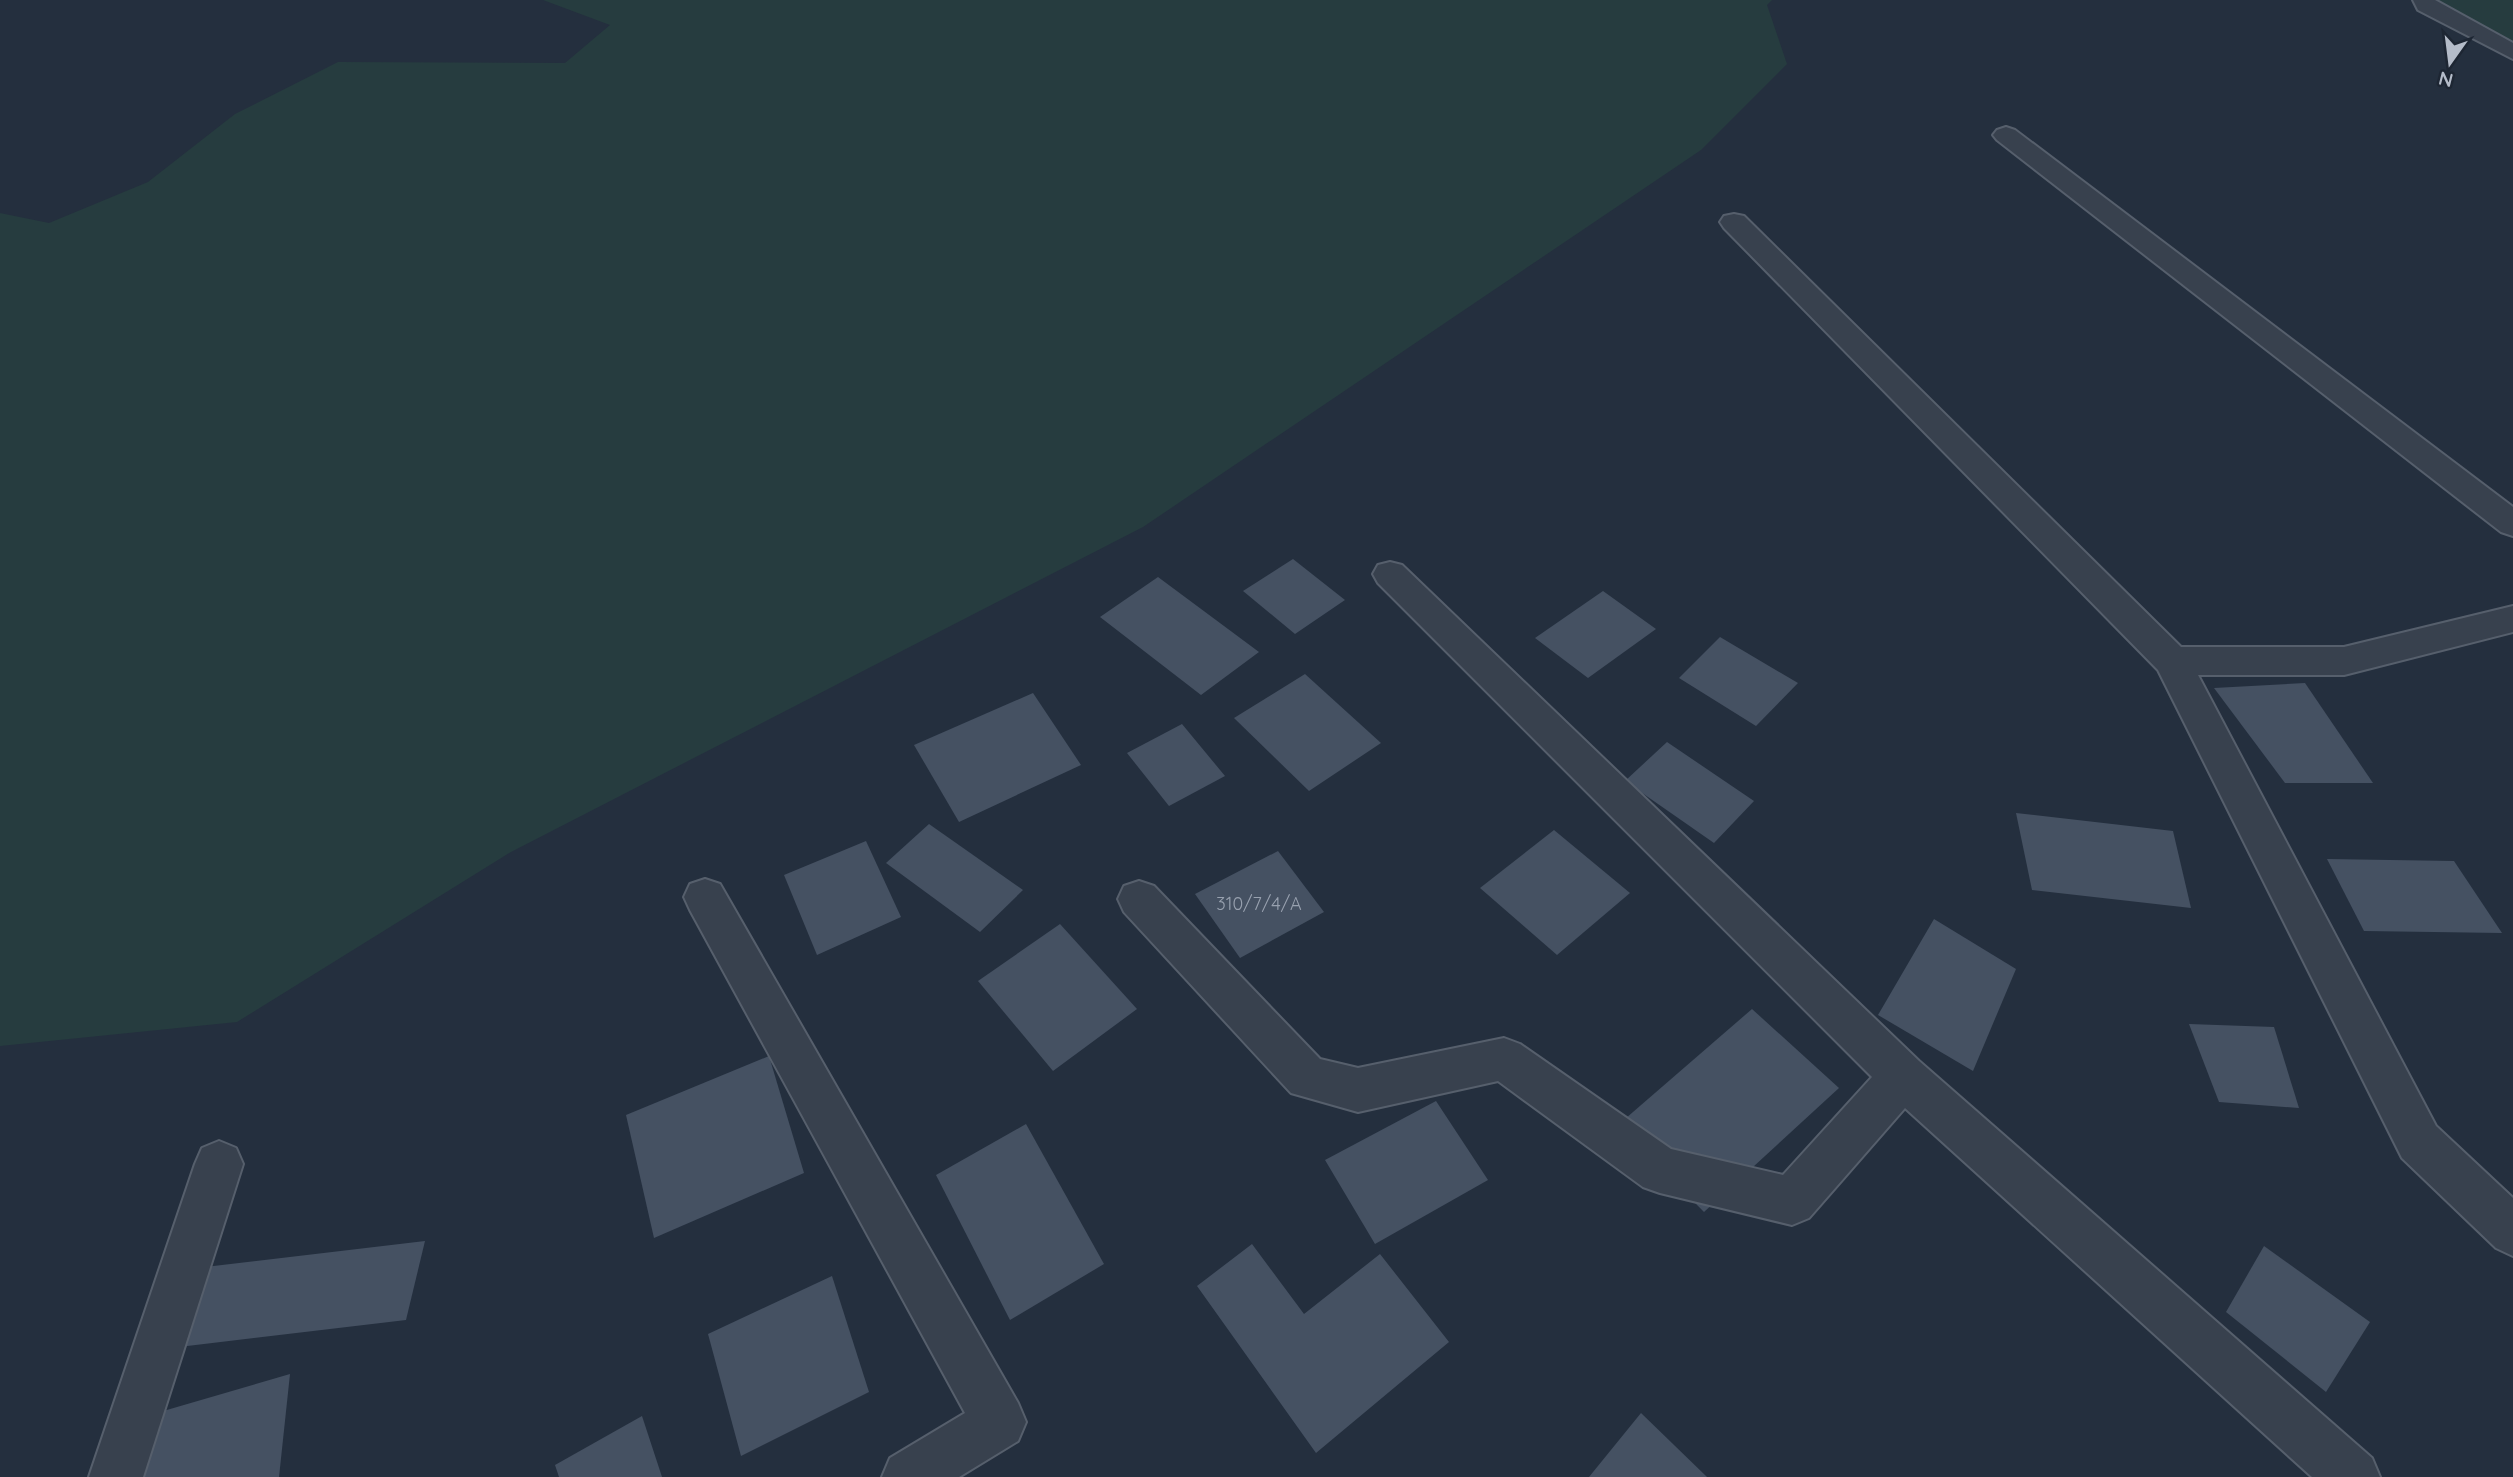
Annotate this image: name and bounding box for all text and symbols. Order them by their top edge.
north arrow [2415,28,2485,98]
text: N [2436,66,2456,93]
house number: 310/7/4/A [1216,892,1302,915]

